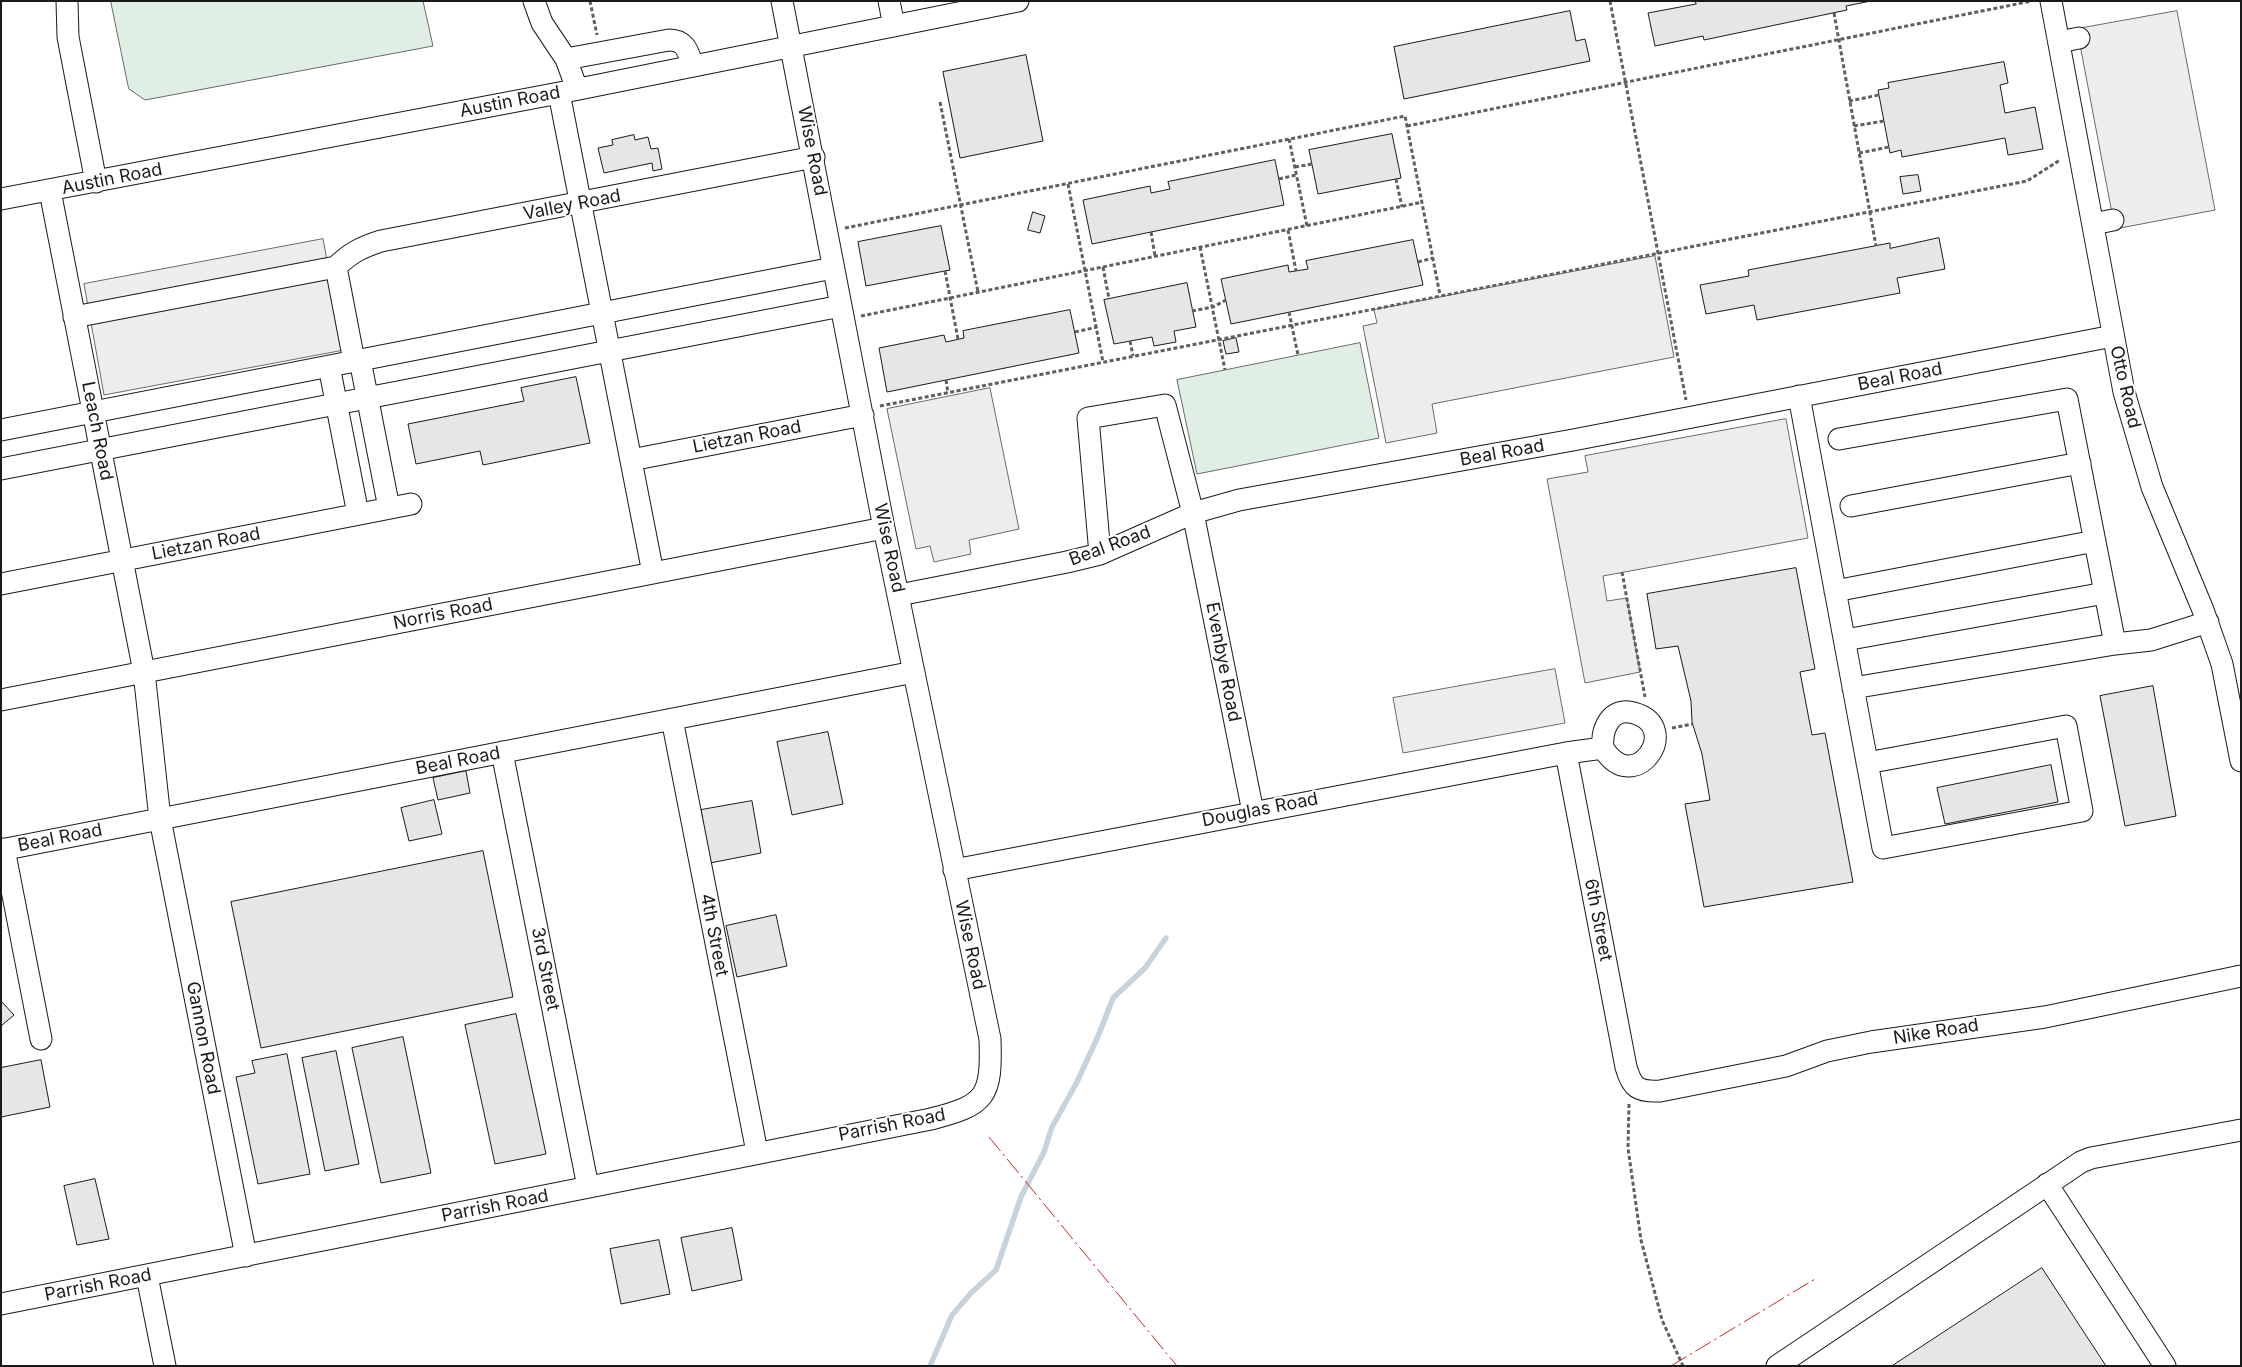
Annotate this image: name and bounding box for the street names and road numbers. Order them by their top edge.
street label: Austin Road [458,82,562,122]
street label: Wise Road [793,104,831,198]
street label: Austin Road [60,159,164,199]
street label: Valley Road [521,185,623,225]
street label: Otto Road [2105,344,2145,430]
street label: Beal Road [1856,358,1944,396]
street label: Leach Road [77,380,117,482]
street label: Lietzan Road [691,416,803,458]
street label: Beal Road [1458,435,1546,471]
street label: Wise Road [869,501,909,595]
street label: Beal Road [1066,521,1154,571]
street label: Lietzan Road [150,523,262,565]
street label: Norris Road [391,594,495,634]
street label: Evenbye Road [1201,600,1245,724]
street label: Beal Road [414,742,502,780]
street label: Douglas Road [1200,788,1320,832]
street label: Beal Road [16,819,104,857]
street label: 6th Street [1579,877,1617,963]
street label: 4th Street [695,892,733,978]
street label: Wise Road [950,898,990,992]
street label: 3rd Street [526,925,564,1013]
street label: Gannon Road [181,980,225,1096]
street label: Nike Road [1892,1015,1980,1049]
street label: Parrish Road [837,1104,947,1146]
street label: Parrish Road [440,1185,550,1227]
street label: Parrish Road [43,1264,153,1306]

